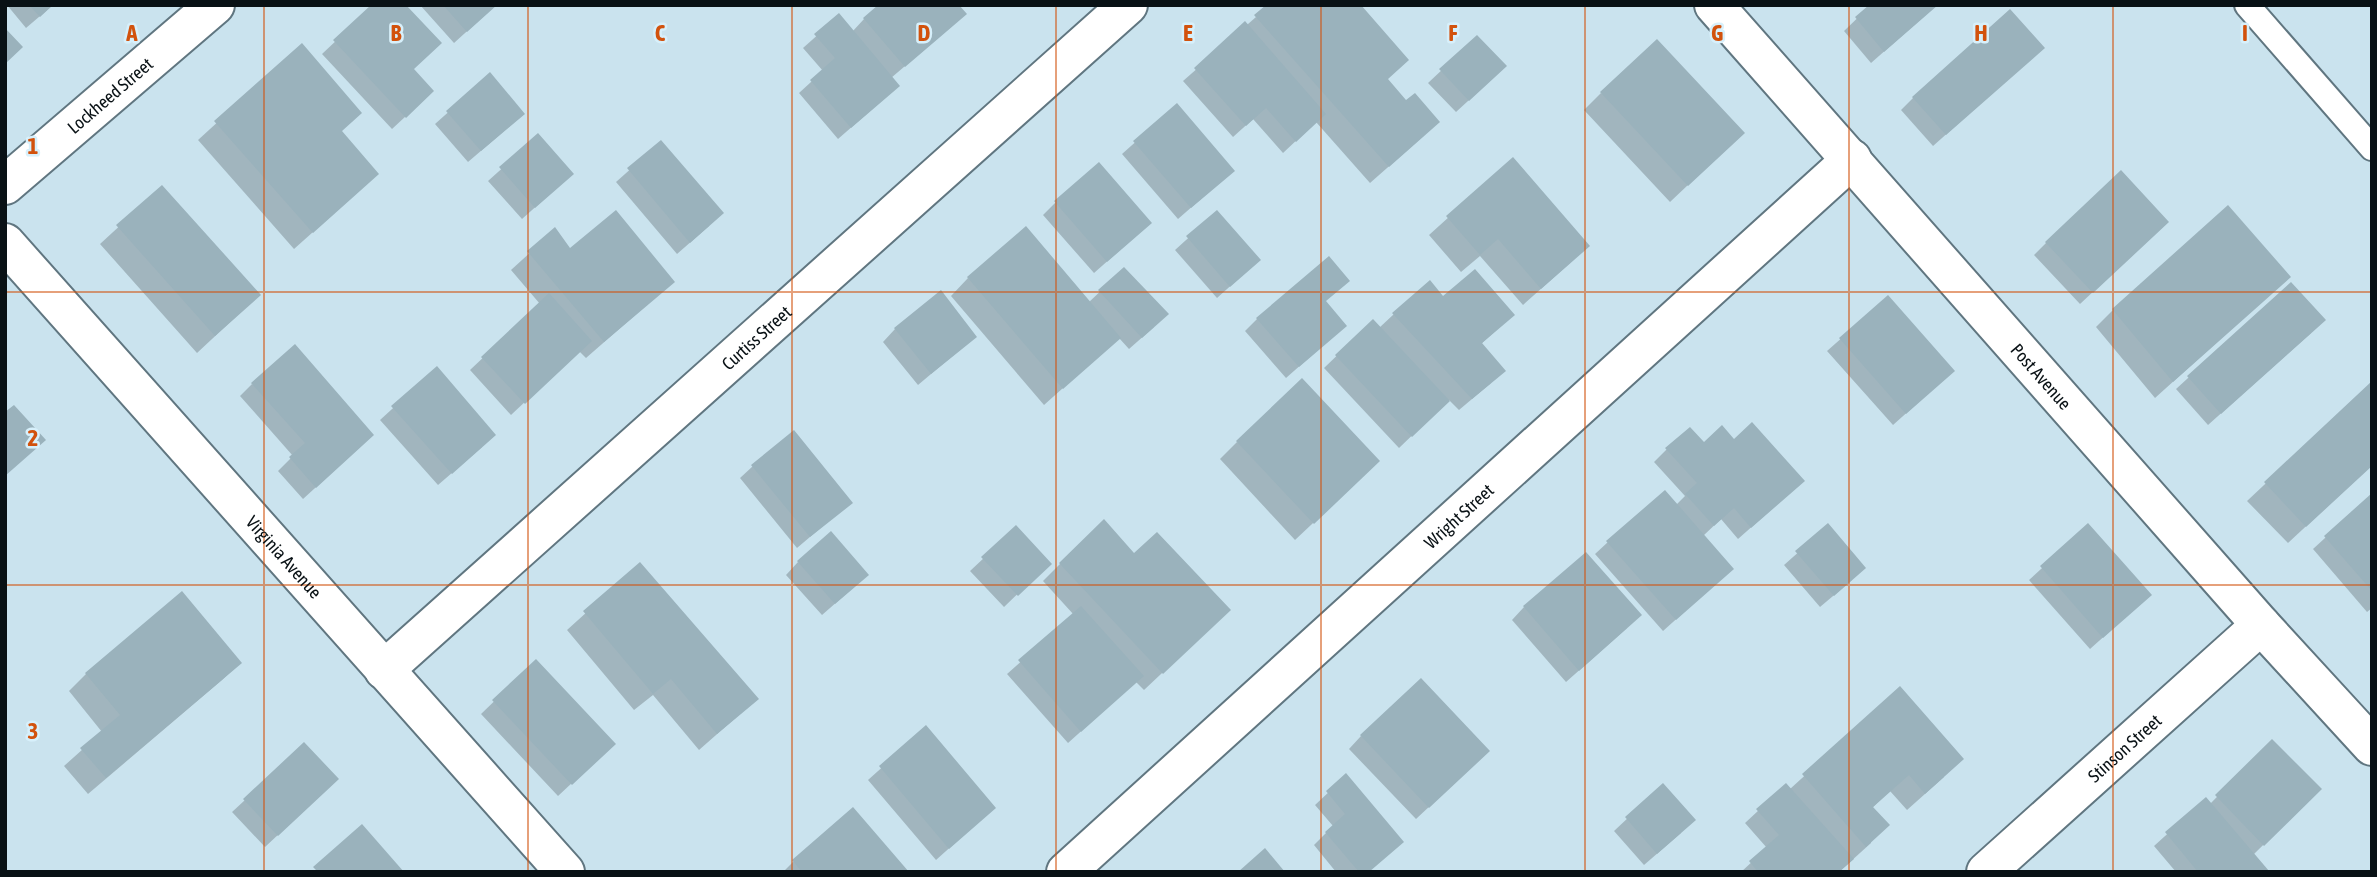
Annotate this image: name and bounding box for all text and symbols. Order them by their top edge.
text: A [125,20,138,46]
text: B [391,20,402,46]
text: C [655,20,666,46]
text: D [918,20,931,46]
text: E [1183,20,1193,46]
text: F [1448,20,1458,46]
text: G [1711,20,1723,46]
text: H [1974,20,1988,46]
text: I [2242,20,2248,46]
street label: Lockheed Street [63,53,157,137]
text: 1 [28,133,39,159]
street label: Curtiss Street [717,301,795,374]
street label: Post Avenue [2007,339,2076,414]
text: 2 [28,425,38,451]
street label: Wright Street [1420,479,1498,553]
street label: Virginia Avenue [242,511,326,602]
street label: Stinson Street [2083,709,2165,786]
text: 3 [28,718,38,744]

